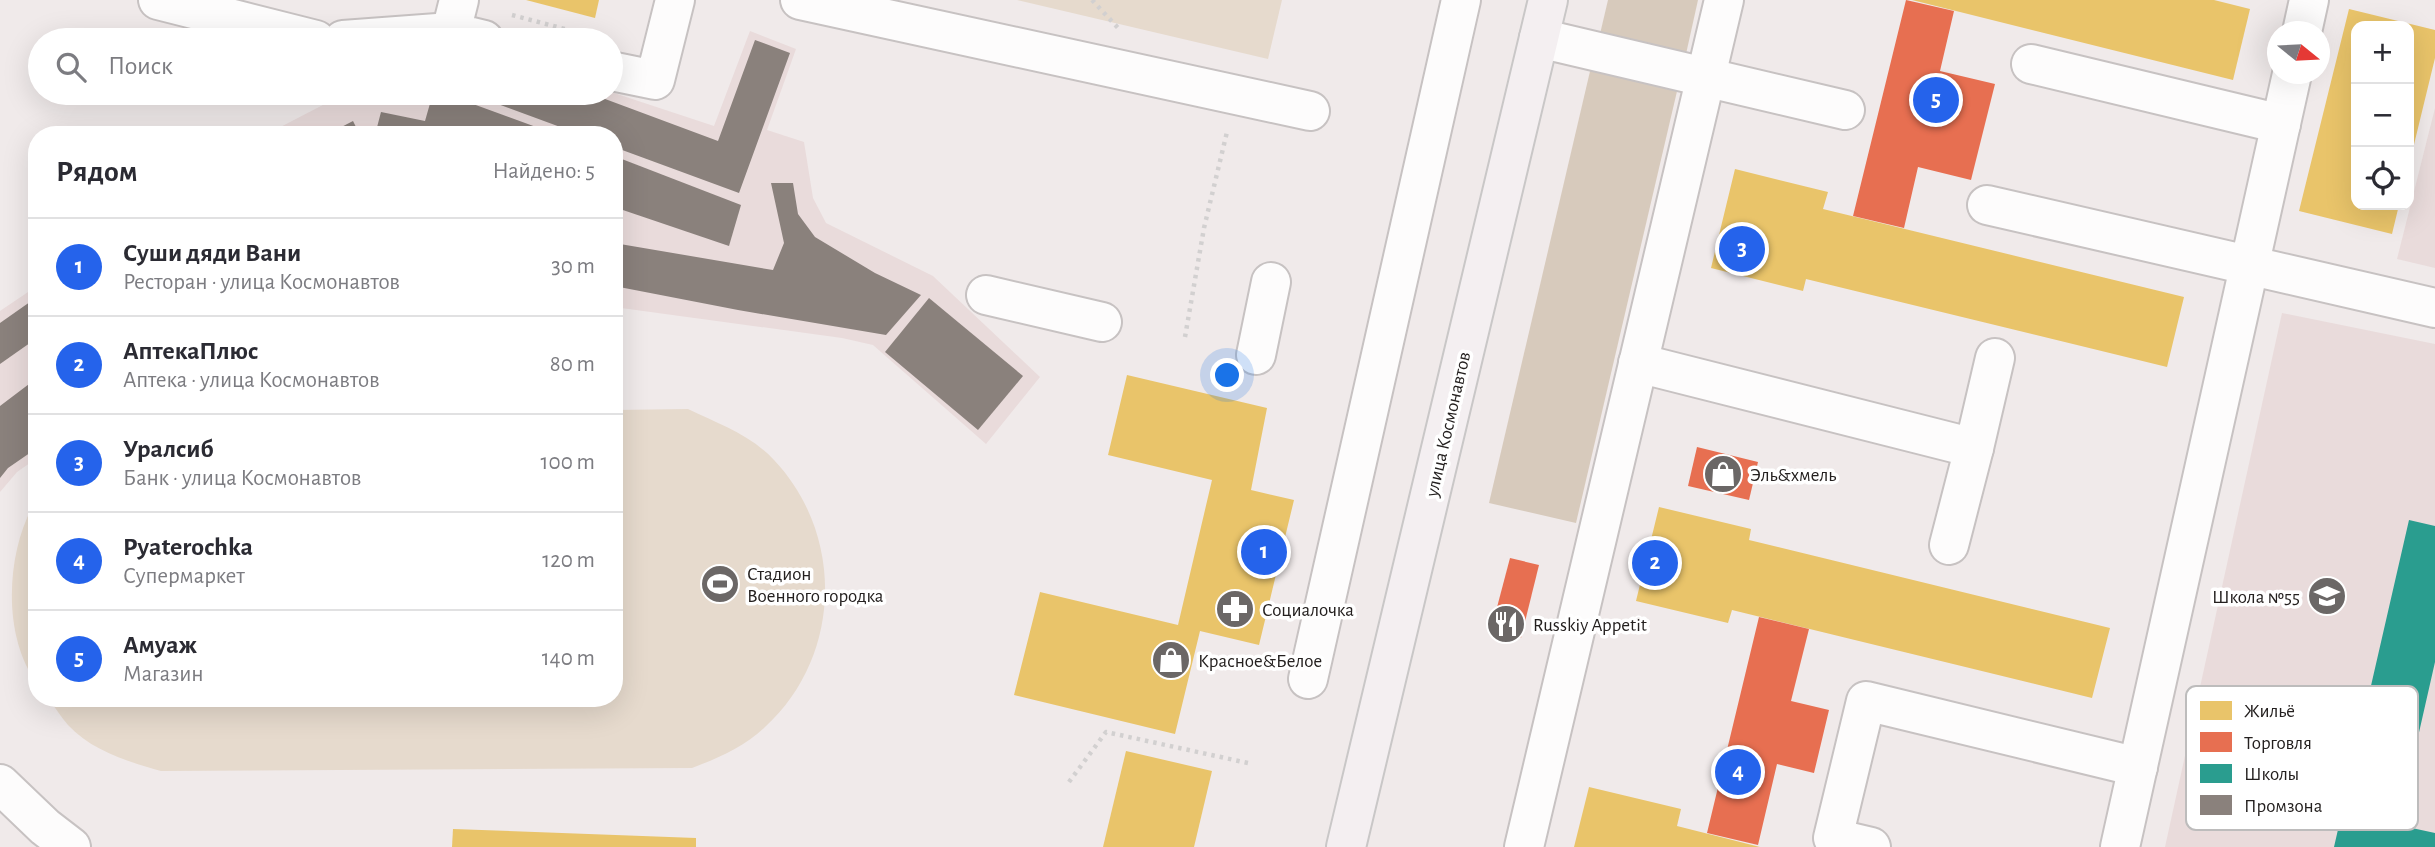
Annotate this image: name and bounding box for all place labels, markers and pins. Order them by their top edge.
pin: 5 [1913,74,1959,126]
pin: 3 [1719,223,1765,275]
shop icon: Эль&хмель [1702,453,1744,495]
place label: Эль&хмель [1750,466,1836,485]
pin: 1 [1241,526,1287,578]
pin: 2 [1632,537,1678,589]
sports icon: Стадион Военного городка [699,563,741,605]
place label: Стадион Военного городка [747,565,884,606]
school or university icon: Школа №55 [2306,575,2348,617]
pharmacy icon: Социалочка [1214,588,1256,630]
place label: Школа №55 [2212,588,2300,607]
place label: Социалочка [1262,601,1354,620]
restaurant icon: Russkiy Appetit [1485,603,1527,645]
place label: Russkiy Appetit [1533,616,1647,635]
shop icon: Красное&Белое [1150,639,1192,681]
place label: Красное&Белое [1198,652,1322,671]
pin: 4 [1715,746,1761,798]

